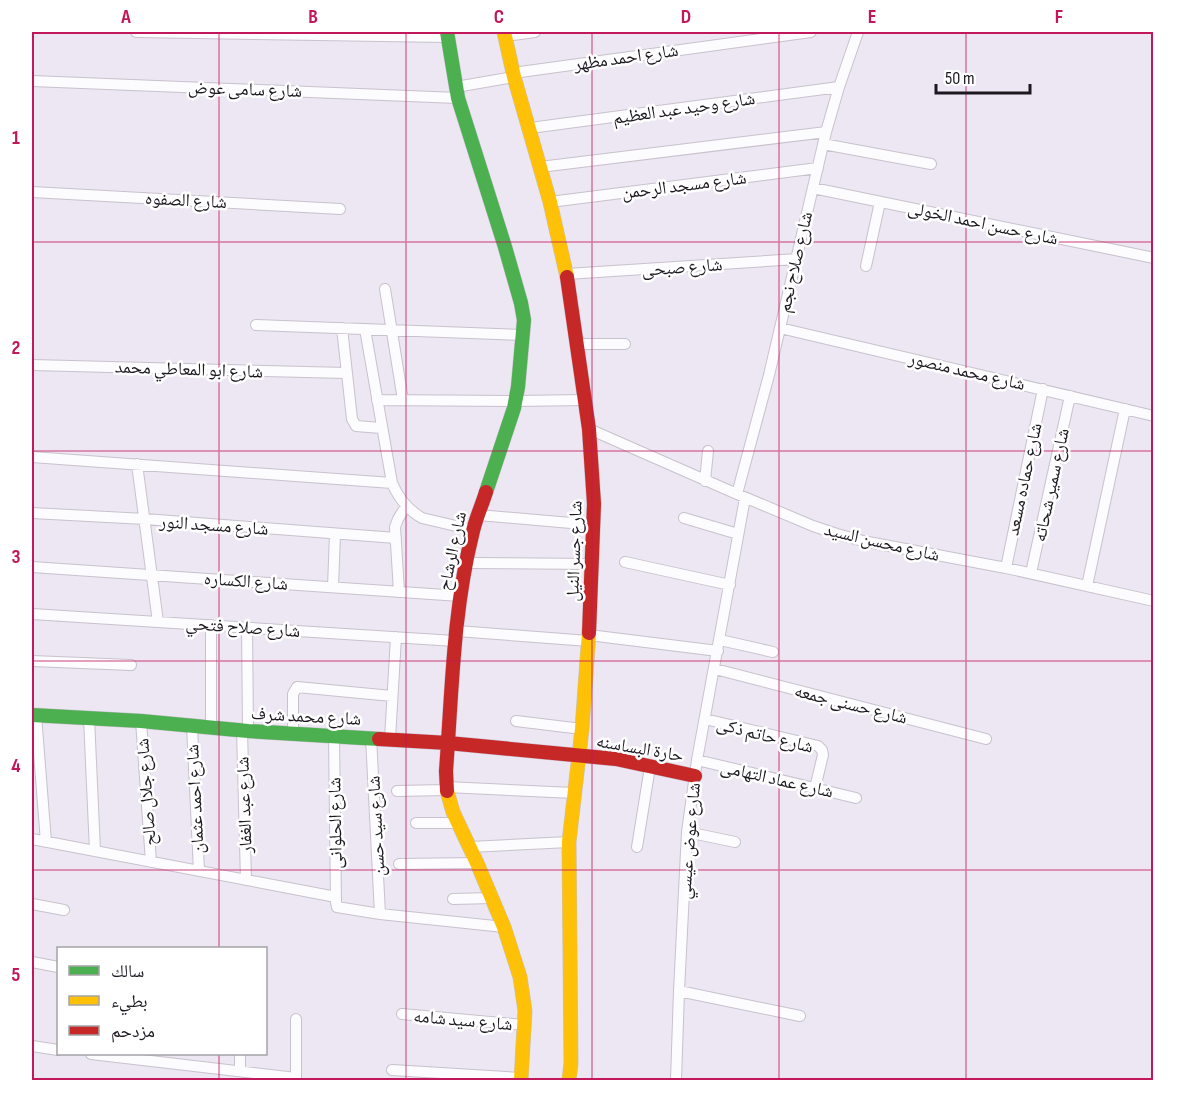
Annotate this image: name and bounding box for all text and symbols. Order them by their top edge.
text: A [120,5,131,29]
text: B [308,5,318,29]
text: C [494,5,504,29]
text: D [681,5,691,29]
text: E [868,5,876,29]
text: F [1055,5,1063,29]
street label: شارع احمد مظهر [571,40,680,75]
scale bar [936,57,1030,95]
text: 50 m [945,68,975,89]
street label: شارع سامى عوض [188,77,302,102]
street label: شارع وحيد عبد العظيم [612,88,757,130]
text: 1 [12,126,20,150]
street label: شارع مسجد الرحمن [621,167,748,204]
street label: شارع الصفوه [145,188,227,213]
street label: شارع حسن احمد الخولى [906,197,1060,250]
street label: شارع صلاح نجم [774,210,818,315]
street label: شارع صبحى [641,254,723,281]
text: 2 [12,336,20,360]
street label: شارع محمد منصور [906,348,1027,395]
street label: شارع ابو المعاطي محمد [114,356,264,386]
street label: شارع حماده مسعد [1002,421,1047,537]
street label: شارع سمير شحاته [1029,426,1074,544]
street label: شارع جسر النيل [562,500,587,602]
street label: شارع الرشاح [434,510,472,593]
street label: شارع مسجد النور [158,511,269,540]
street label: شارع محسن السيد [822,519,942,566]
text: 3 [12,545,21,569]
street label: شارع الكساره [203,568,289,595]
street label: شارع صلاح فتحي [185,613,301,646]
street label: شارع حسنى جمعه [792,680,909,729]
street label: شارع محمد شرف [250,703,362,730]
street label: شارع حاتم ذكى [714,713,815,759]
street label: حارة البساسنه [595,730,685,766]
street label: شارع جلال صالح [132,737,162,846]
street label: شارع احمد عثمان [182,744,209,854]
text: 4 [11,754,21,778]
street label: شارع عبد الغفار [232,756,257,855]
street label: شارع عماد التهامى [718,756,835,803]
street label: شارع سيد حسن [363,775,390,877]
street label: شارع الحلوانى [324,777,347,869]
street label: شارع عوض عيسي [674,782,709,901]
legend [57,947,267,1055]
text: سالك [111,961,144,982]
text: 5 [12,963,21,987]
text: بطيء [111,991,148,1016]
street label: شارع سيد شامه [412,1006,513,1035]
text: مزدحم [111,1021,155,1043]

